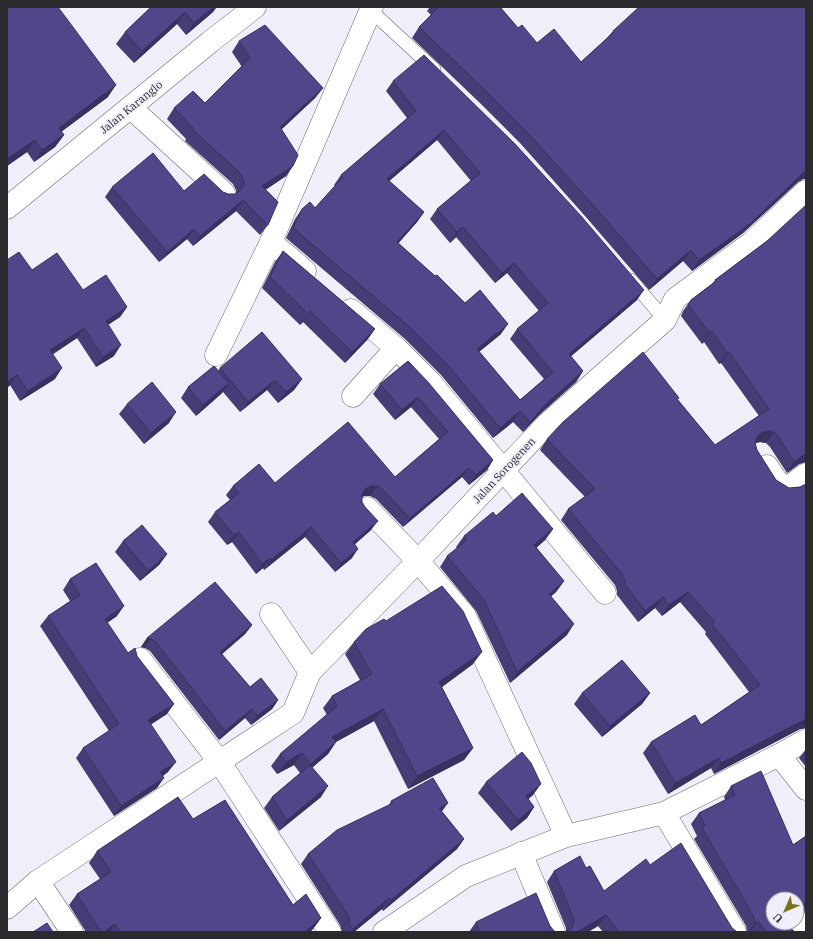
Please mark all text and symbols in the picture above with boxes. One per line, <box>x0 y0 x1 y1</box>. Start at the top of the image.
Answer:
street label: Jalan Karanglo <box>97 77 165 137</box>
street label: Jalan Sorogenen <box>470 434 538 506</box>
north arrow <box>765 891 805 931</box>
text: U <box>770 910 786 926</box>

